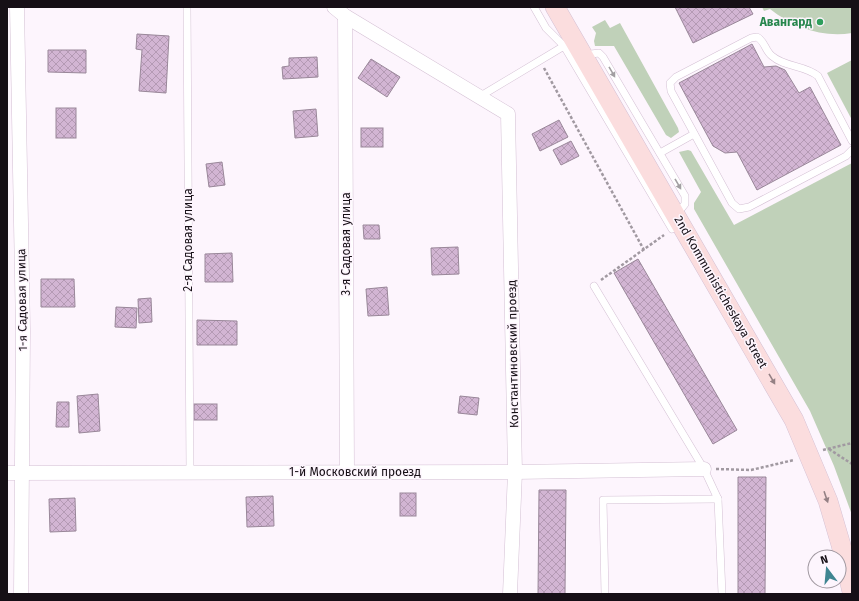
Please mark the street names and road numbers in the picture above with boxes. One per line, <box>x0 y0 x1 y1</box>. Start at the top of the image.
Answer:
street label: 2-я Садовая улица <box>181 188 195 292</box>
street label: 3-я Садовая улица <box>339 192 353 296</box>
street label: 2nd Kommunisticheskaya Street <box>672 213 771 371</box>
street label: 1-я Садовая улица <box>14 248 30 352</box>
street label: Константиновский проезд <box>505 279 521 428</box>
street label: 1-й Московский проезд <box>289 465 421 479</box>

